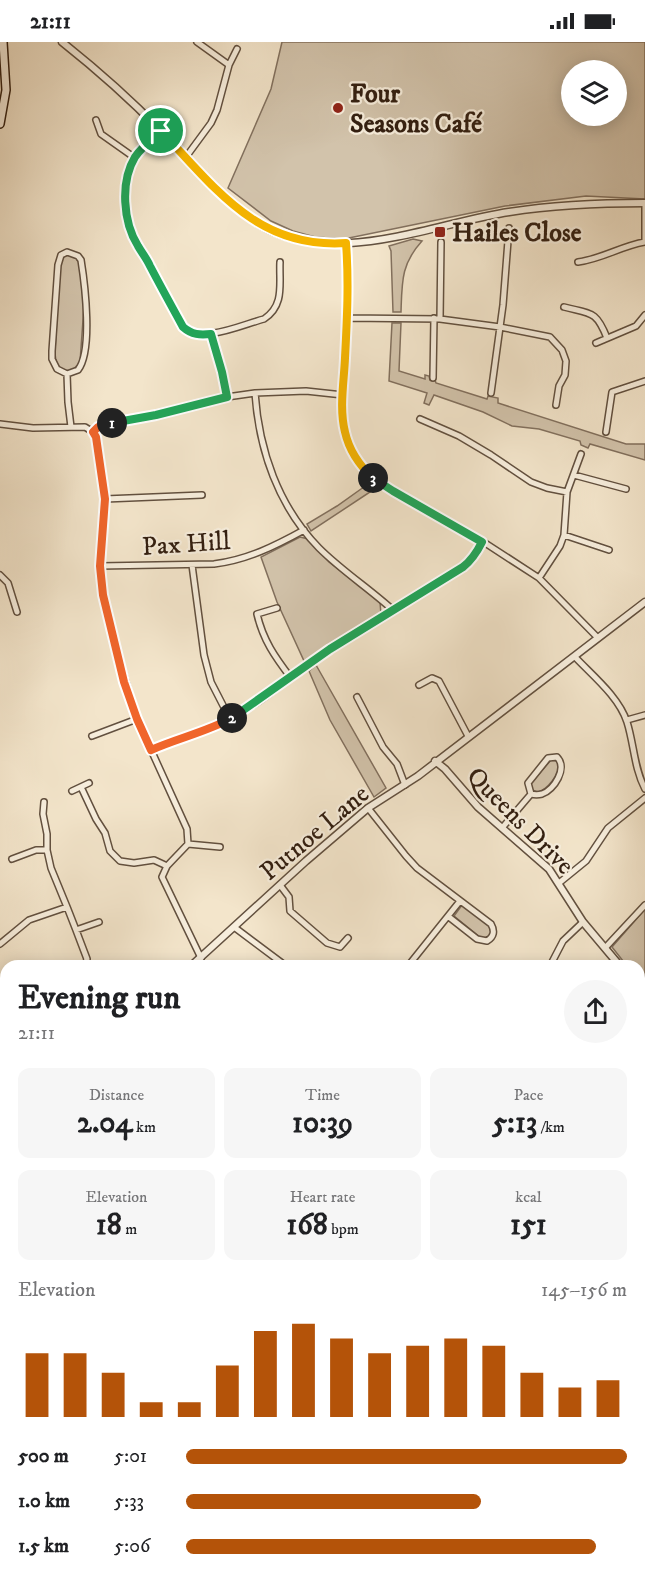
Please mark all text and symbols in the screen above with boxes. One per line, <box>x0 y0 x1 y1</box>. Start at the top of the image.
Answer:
text: 21:11 <box>30 8 71 35</box>
map controls <box>561 60 627 126</box>
button: layers <box>561 60 627 126</box>
place label: Four Seasons Café <box>350 78 483 141</box>
marker: Four Seasons Café <box>331 101 345 115</box>
pin <box>135 105 186 156</box>
icon: arrive <box>144 114 177 147</box>
place label: Hailes Close <box>452 217 582 250</box>
marker: Hailes Close <box>433 225 447 239</box>
pin: 1 <box>97 408 127 438</box>
text: 1 <box>109 413 115 433</box>
pin: 3 <box>358 463 388 493</box>
text: 3 <box>370 468 376 488</box>
street label: Pax Hill <box>141 525 232 564</box>
pin: 2 <box>217 703 247 733</box>
text: 2 <box>228 708 236 728</box>
street label: Queens Drive <box>459 760 581 882</box>
street label: Putnoe Lane <box>254 778 376 888</box>
text: Evening run <box>18 978 180 1019</box>
button: share <box>564 980 627 1043</box>
text: 21:11 <box>18 1021 55 1046</box>
text: Distance <box>89 1085 144 1105</box>
text: Time <box>305 1085 340 1105</box>
text: Pace <box>514 1085 543 1105</box>
text: 2.04 <box>77 1105 133 1142</box>
text: 10:39 <box>292 1105 353 1142</box>
text: 5:13 <box>492 1105 537 1142</box>
text: km <box>133 1117 156 1137</box>
text: /km <box>537 1117 565 1137</box>
text: Elevation <box>86 1187 147 1207</box>
text: Heart rate <box>290 1187 355 1207</box>
text: kcal <box>515 1187 542 1207</box>
text: 18 <box>96 1207 122 1244</box>
text: 168 <box>286 1207 328 1244</box>
text: 151 <box>510 1207 547 1244</box>
text: m <box>122 1219 137 1239</box>
text: bpm <box>328 1219 359 1239</box>
text: Elevation <box>18 1278 95 1303</box>
text: 145–156 m <box>541 1278 627 1303</box>
text: 500 m <box>18 1444 69 1469</box>
text: 5:01 <box>114 1444 147 1469</box>
text: 1.0 km <box>18 1489 70 1514</box>
text: 5:33 <box>114 1489 144 1514</box>
text: 1.5 km <box>18 1534 69 1559</box>
text: 5:06 <box>114 1534 150 1559</box>

